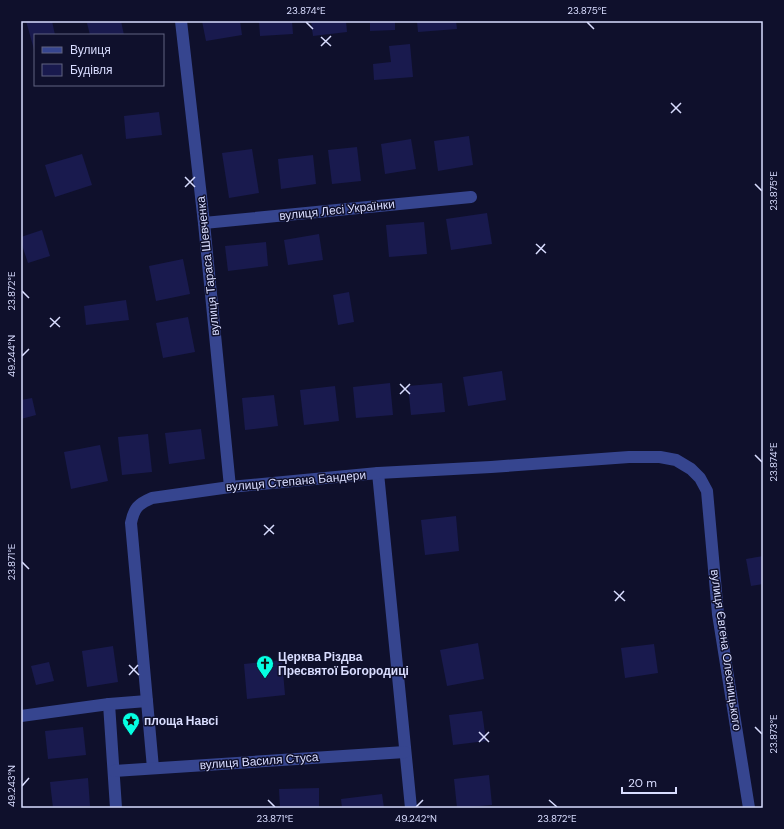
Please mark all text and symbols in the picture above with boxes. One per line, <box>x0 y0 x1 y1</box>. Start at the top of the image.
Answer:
text: 23.874°E <box>286 4 326 17</box>
text: 23.875°E <box>567 4 607 17</box>
legend <box>34 34 164 86</box>
text: Вулиця <box>70 42 111 58</box>
text: Будівля <box>70 62 112 78</box>
text: 23.875°E <box>767 171 780 211</box>
street label: вулиця Тараса Шевченка <box>193 195 223 336</box>
street label: вулиця Лесі Українки <box>278 196 396 224</box>
text: 23.872°E <box>5 271 18 311</box>
text: 49.244°N <box>5 335 18 377</box>
text: 23.874°E <box>767 442 780 482</box>
street label: вулиця Степана Бандери <box>225 467 367 495</box>
text: 23.871°E <box>5 543 18 581</box>
street label: вулиця Євгена Олесницького <box>707 568 745 732</box>
place label: Церква Різдва Пресвятої Богородиці <box>278 649 409 679</box>
church icon: Церква Різдва Пресвятої Богородиці <box>255 654 275 679</box>
place icon: площа Навсі <box>121 711 141 736</box>
place label: площа Навсі <box>144 713 218 729</box>
text: 23.873°E <box>767 714 780 754</box>
street label: вулиця Василя Стуса <box>199 749 319 773</box>
text: 49.243°N <box>5 765 18 807</box>
scale bar <box>622 769 676 795</box>
text: 20 m <box>628 775 657 791</box>
text: 23.871°E <box>256 812 294 825</box>
text: 49.242°N <box>395 812 437 825</box>
text: 23.872°E <box>537 812 577 825</box>

